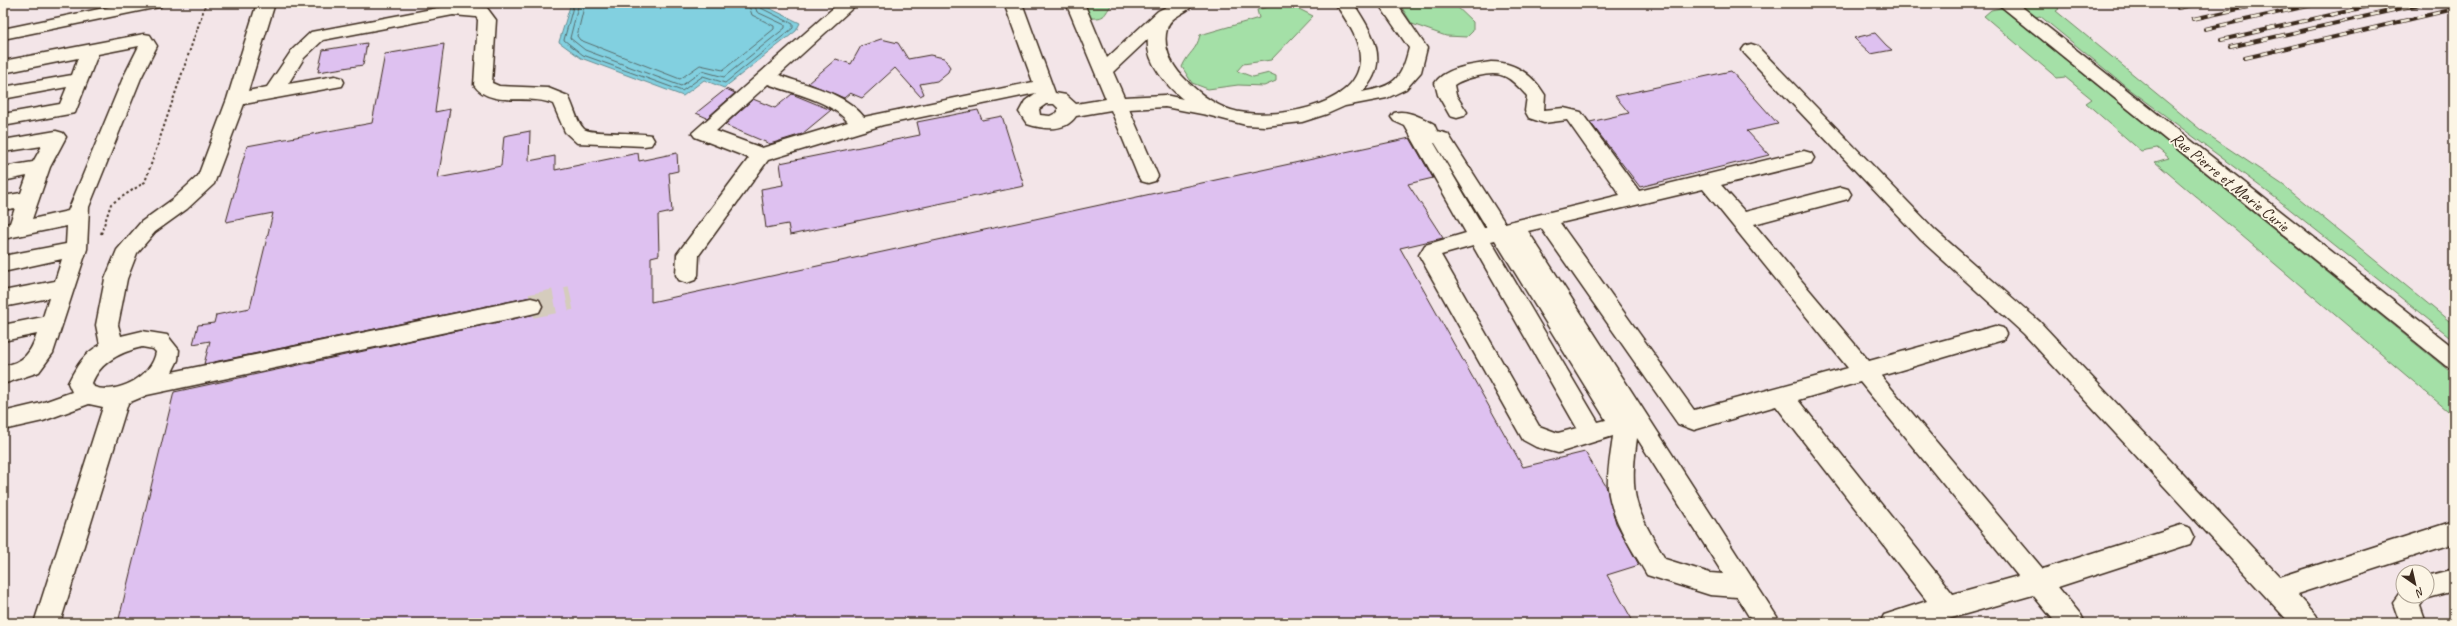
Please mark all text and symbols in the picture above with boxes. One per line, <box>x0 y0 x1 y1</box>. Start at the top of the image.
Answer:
street label: Rue Pierre et Marie Curie <box>2167 128 2295 237</box>
north arrow <box>2395 564 2435 604</box>
text: N <box>2412 585 2427 601</box>

